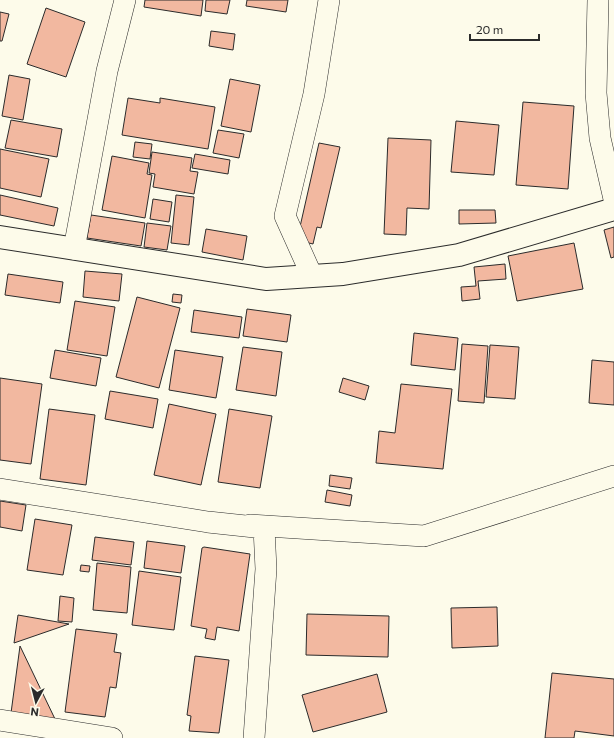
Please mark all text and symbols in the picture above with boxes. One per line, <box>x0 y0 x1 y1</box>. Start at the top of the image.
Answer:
scale bar <box>470 16 539 42</box>
text: 20 m <box>476 22 503 36</box>
north arrow <box>16 682 56 722</box>
text: N <box>30 705 40 719</box>

